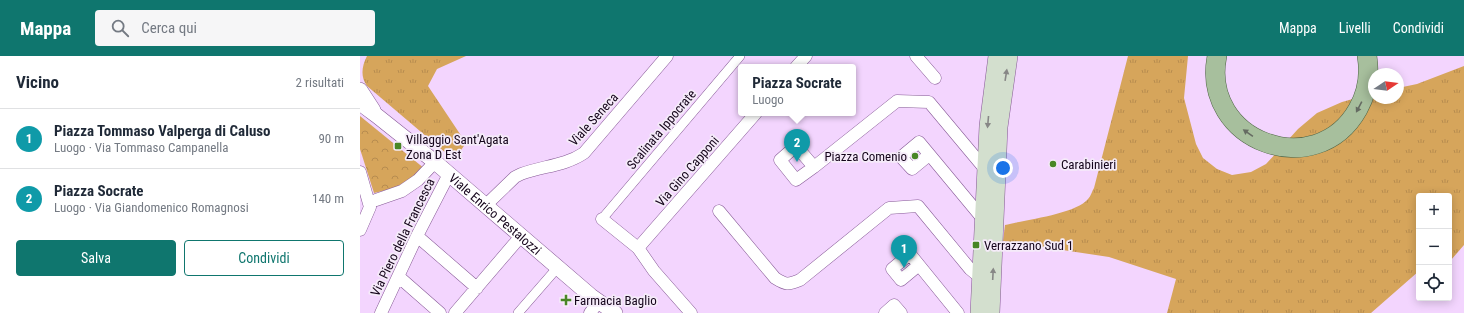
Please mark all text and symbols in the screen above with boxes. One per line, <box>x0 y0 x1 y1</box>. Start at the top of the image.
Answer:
search box <box>95 10 375 46</box>
text: Mappa <box>20 17 71 40</box>
icon: search <box>109 17 131 39</box>
text: Cerca qui <box>141 19 197 37</box>
text: Mappa <box>1279 20 1317 36</box>
text: Livelli <box>1339 20 1371 36</box>
text: Condividi <box>1393 20 1444 36</box>
popup <box>738 64 856 116</box>
one-way arrow <box>1003 68 1009 81</box>
north arrow <box>1368 68 1404 104</box>
text: Vicino <box>16 72 59 92</box>
text: Piazza Socrate <box>752 74 842 92</box>
text: 2 risultati <box>296 75 344 90</box>
street label: Scalinata Ippocrate <box>624 87 699 172</box>
street label: Viale Seneca <box>566 90 621 149</box>
text: Luogo <box>752 92 784 107</box>
one-way arrow <box>1356 101 1362 113</box>
one-way arrow <box>985 116 991 128</box>
text: Piazza Tommaso Valperga di Caluso <box>54 122 271 140</box>
pin: 2 <box>784 129 810 162</box>
one-way arrow <box>1242 129 1253 137</box>
text: 1 <box>26 131 32 146</box>
text: 90 m <box>318 131 344 146</box>
place label: Villaggio Sant'Agata Zona D Est <box>406 132 509 162</box>
street label: Via Gino Capponi <box>653 133 722 210</box>
text: Luogo · Via Tommaso Campanella <box>54 140 229 155</box>
marker: Villaggio Sant'Agata Zona D Est <box>393 141 403 151</box>
place label: Piazza Comenio <box>824 149 907 164</box>
marker: Piazza Comenio <box>910 151 920 161</box>
place label: Carabinieri <box>1061 157 1116 172</box>
your location <box>993 158 1013 178</box>
marker: Carabinieri <box>1048 159 1058 169</box>
street label: Viale Enrico Pestalozzi <box>446 170 544 258</box>
street label: Via Piero della Francesca <box>367 176 438 299</box>
text: Piazza Socrate <box>54 182 144 200</box>
text: 2 <box>26 191 32 206</box>
text: 140 m <box>312 191 344 206</box>
map controls <box>1416 193 1452 301</box>
button: + <box>1416 193 1452 229</box>
text: Luogo · Via Giandomenico Romagnosi <box>54 200 249 215</box>
button: − <box>1416 229 1452 265</box>
pin: 1 <box>891 235 917 268</box>
place label: Verrazzano Sud 1 <box>984 238 1073 253</box>
button: Salva <box>16 240 176 276</box>
button: Condividi <box>184 240 344 276</box>
marker: Verrazzano Sud 1 <box>971 240 981 250</box>
button: locate <box>1416 265 1452 301</box>
one-way arrow <box>990 267 996 280</box>
place label: Farmacia Baglio <box>574 293 657 308</box>
marker: Farmacia Baglio <box>561 295 571 305</box>

